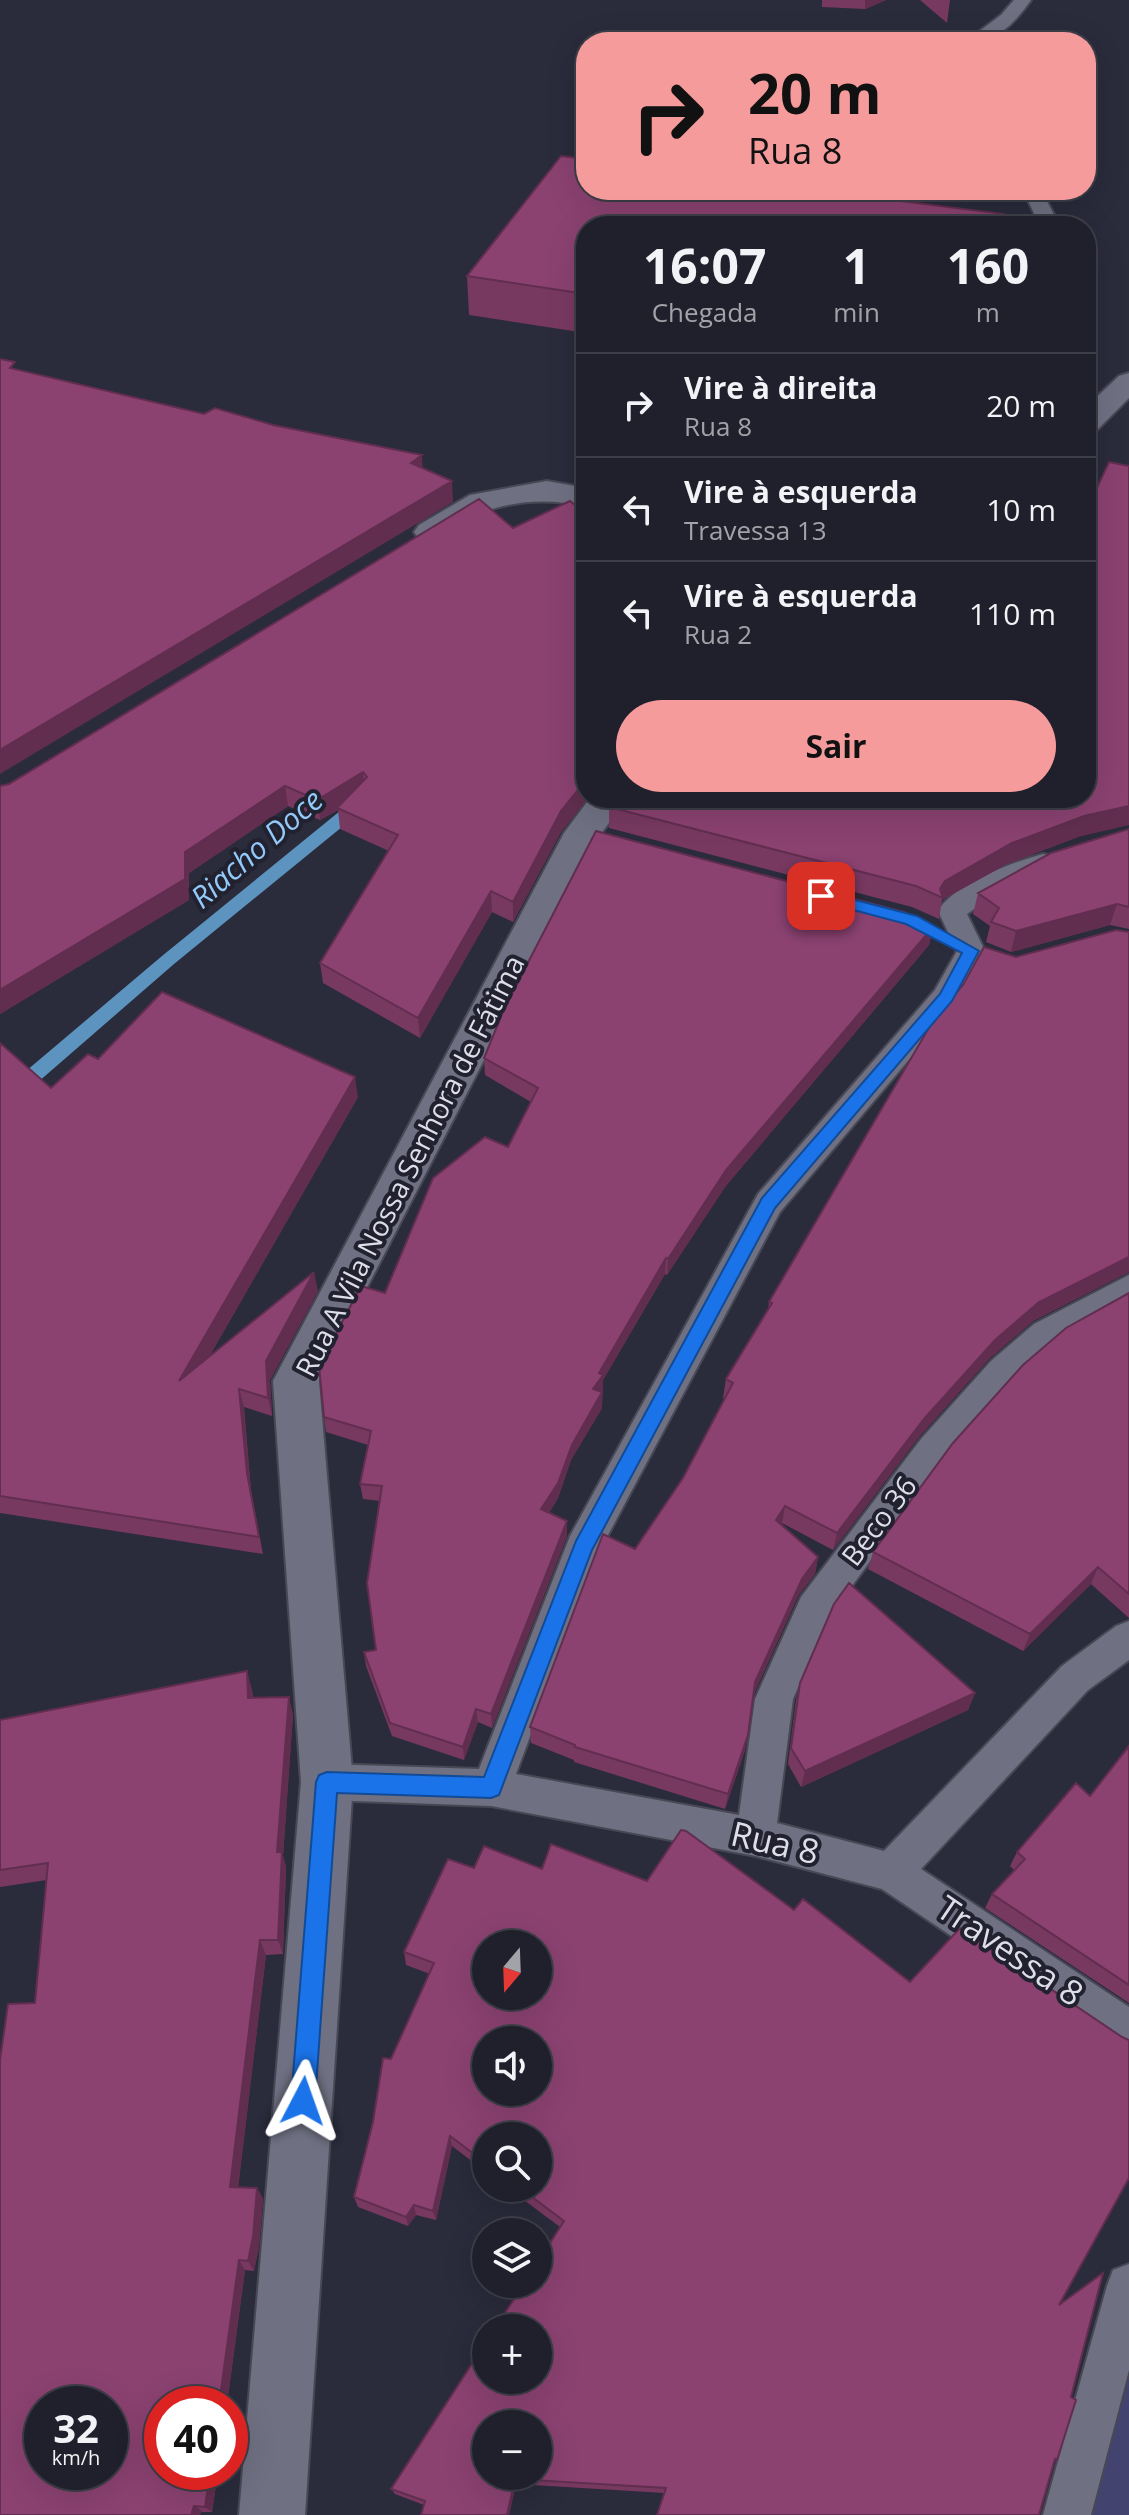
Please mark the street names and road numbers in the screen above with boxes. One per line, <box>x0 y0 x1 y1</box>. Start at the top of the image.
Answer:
street label: Rua A Vila Nossa Senhora de Fátima <box>286 948 532 1383</box>
street label: Beco 36 <box>832 1468 924 1573</box>
street label: Rua 8 <box>727 1810 824 1874</box>
street label: Travessa 8 <box>928 1884 1093 2016</box>

